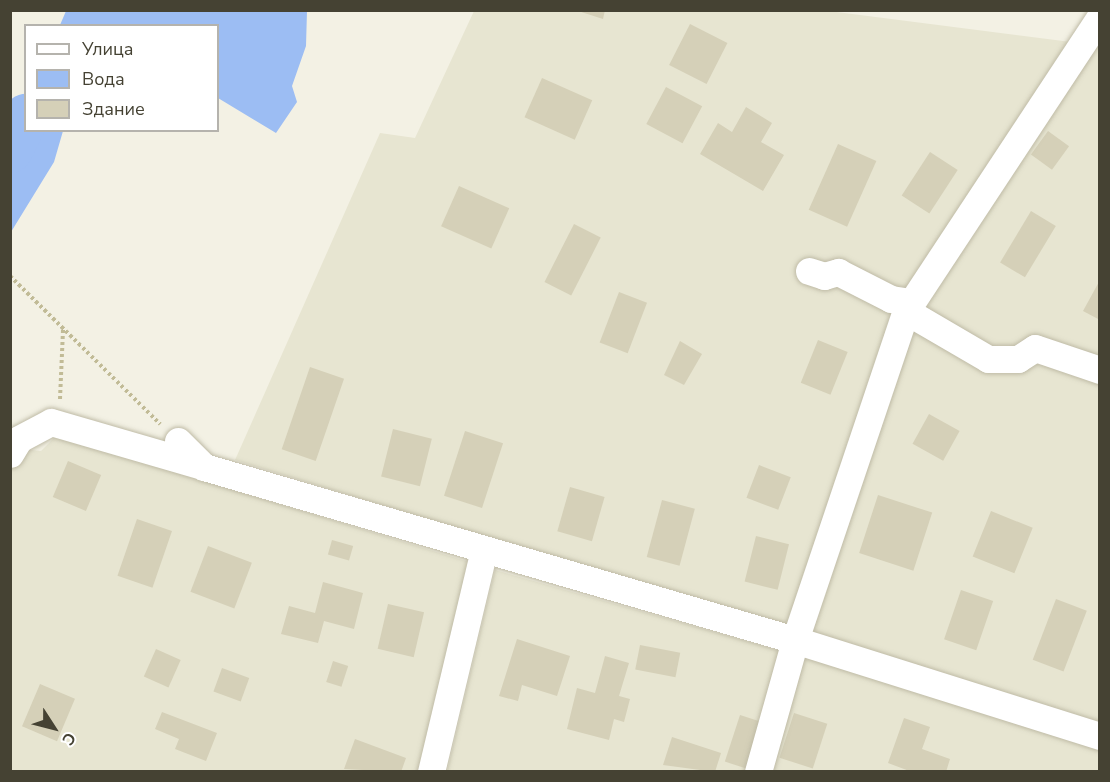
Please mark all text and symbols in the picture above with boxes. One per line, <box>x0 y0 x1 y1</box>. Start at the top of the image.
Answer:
legend <box>24 24 219 132</box>
text: Улица <box>82 37 133 61</box>
text: Вода <box>82 67 125 91</box>
text: Здание <box>82 97 145 121</box>
north arrow <box>24 698 84 758</box>
text: С <box>56 728 81 749</box>

